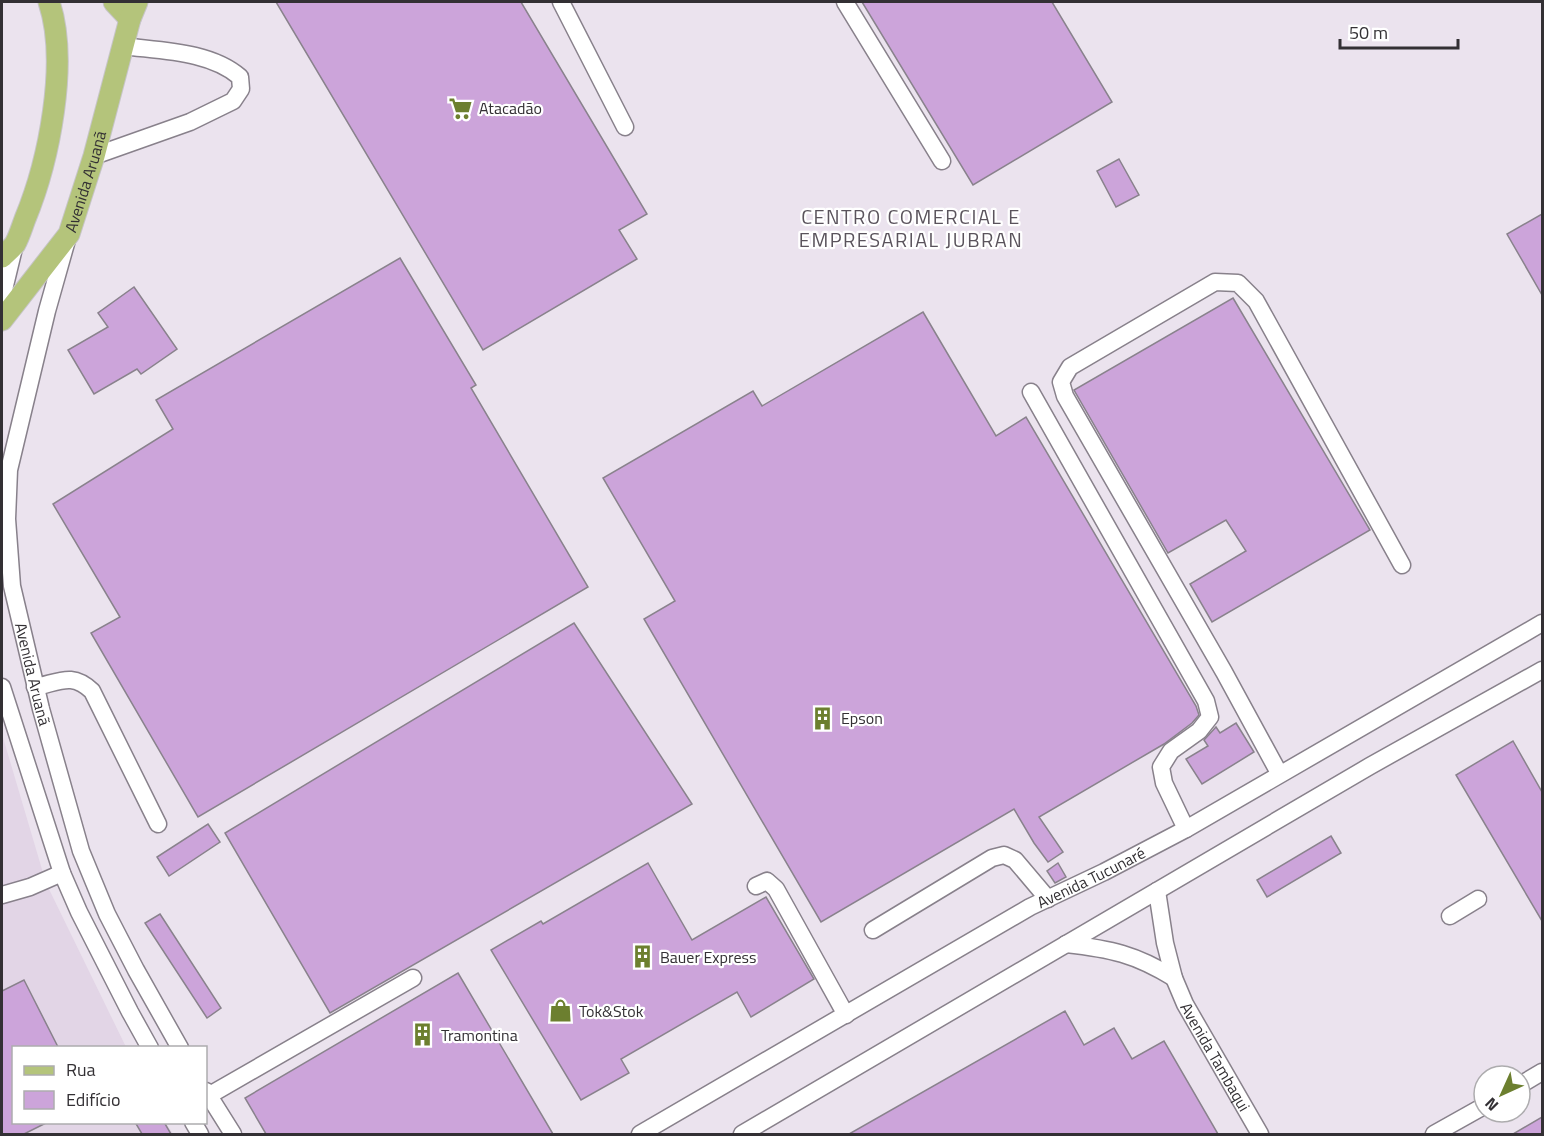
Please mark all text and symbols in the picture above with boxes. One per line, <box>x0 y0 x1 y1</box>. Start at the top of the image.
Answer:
scale bar <box>1340 12 1458 50</box>
text: 50 m <box>1349 19 1388 46</box>
supermarket icon: Atacadão <box>448 95 474 121</box>
place label: Atacadão <box>479 96 542 120</box>
street label: Avenida Aruanã <box>58 128 112 235</box>
district label: CENTRO COMERCIAL E EMPRESARIAL JUBRAN <box>799 201 1023 255</box>
street label: Avenida Aruanã <box>9 620 57 728</box>
building icon: Epson <box>810 705 836 731</box>
place label: Epson <box>841 706 883 730</box>
street label: Avenida Tucunaré <box>1033 840 1149 914</box>
building icon: Bauer Express <box>629 944 655 970</box>
place label: Bauer Express <box>660 945 756 969</box>
shop icon: Tok&Stok <box>548 998 574 1024</box>
street label: Avenida Tambaqui <box>1175 998 1256 1116</box>
place label: Tok&Stok <box>579 999 644 1023</box>
building icon: Tramontina <box>410 1022 436 1048</box>
place label: Tramontina <box>441 1023 518 1047</box>
legend <box>12 1046 207 1124</box>
text: Rua <box>66 1056 96 1083</box>
north arrow <box>1472 1064 1532 1124</box>
text: Edifício <box>66 1086 120 1113</box>
text: N <box>1479 1092 1504 1117</box>

